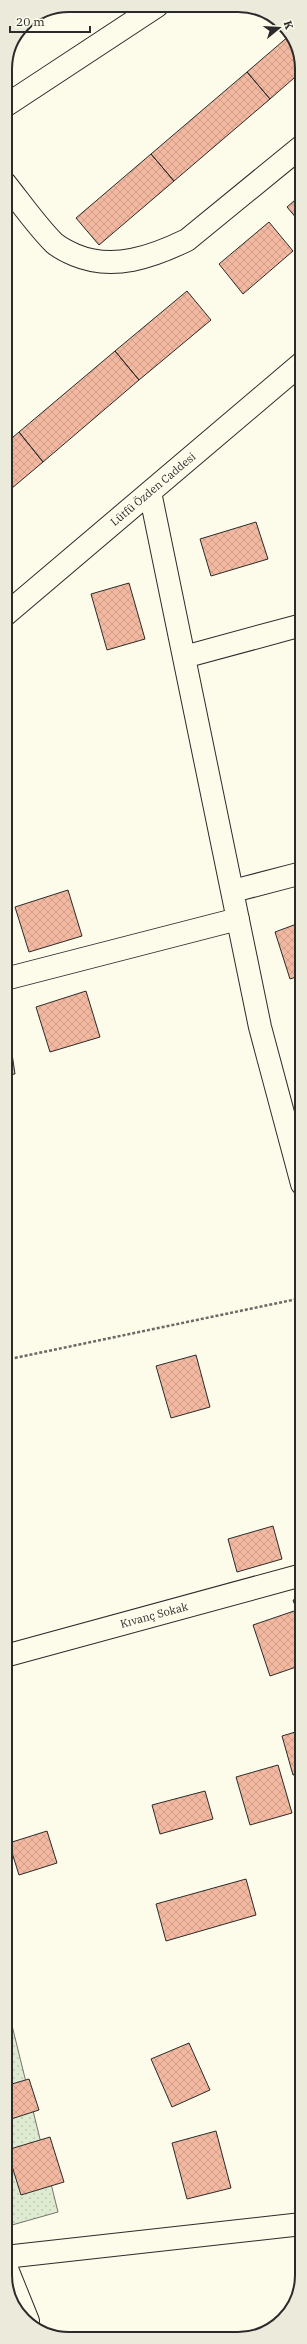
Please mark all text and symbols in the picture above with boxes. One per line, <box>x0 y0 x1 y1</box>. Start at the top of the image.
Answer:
scale bar <box>10 8 90 34</box>
north arrow <box>259 8 299 48</box>
text: 20 m <box>16 14 45 29</box>
text: K <box>281 19 297 32</box>
street label: Lütfü Özden Caddesi <box>108 449 199 529</box>
street label: Kıvanç Sokak <box>119 1599 190 1631</box>

